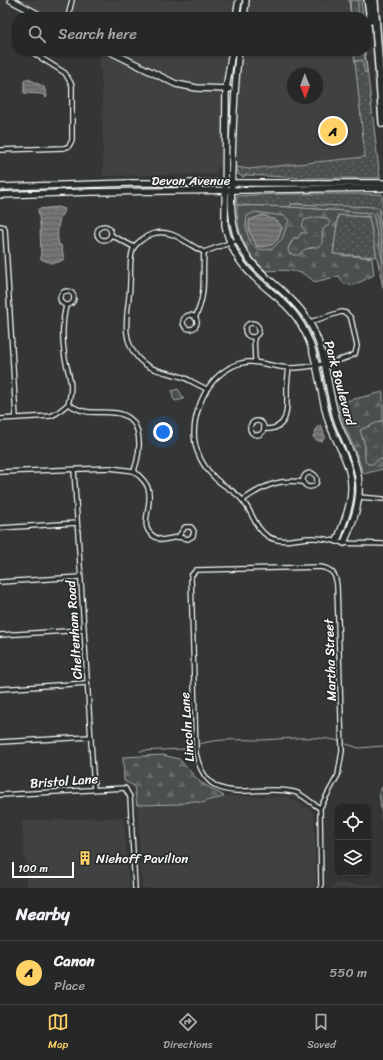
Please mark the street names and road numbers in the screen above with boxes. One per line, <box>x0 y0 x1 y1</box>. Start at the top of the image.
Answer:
street label: Devon Avenue <box>152 169 231 192</box>
street label: Park Boulevard <box>318 338 363 429</box>
street label: Cheltenham Road <box>59 579 89 680</box>
street label: Martha Street <box>317 618 343 701</box>
street label: Lincoln Lane <box>173 691 201 763</box>
street label: Bristol Lane <box>29 767 99 795</box>

